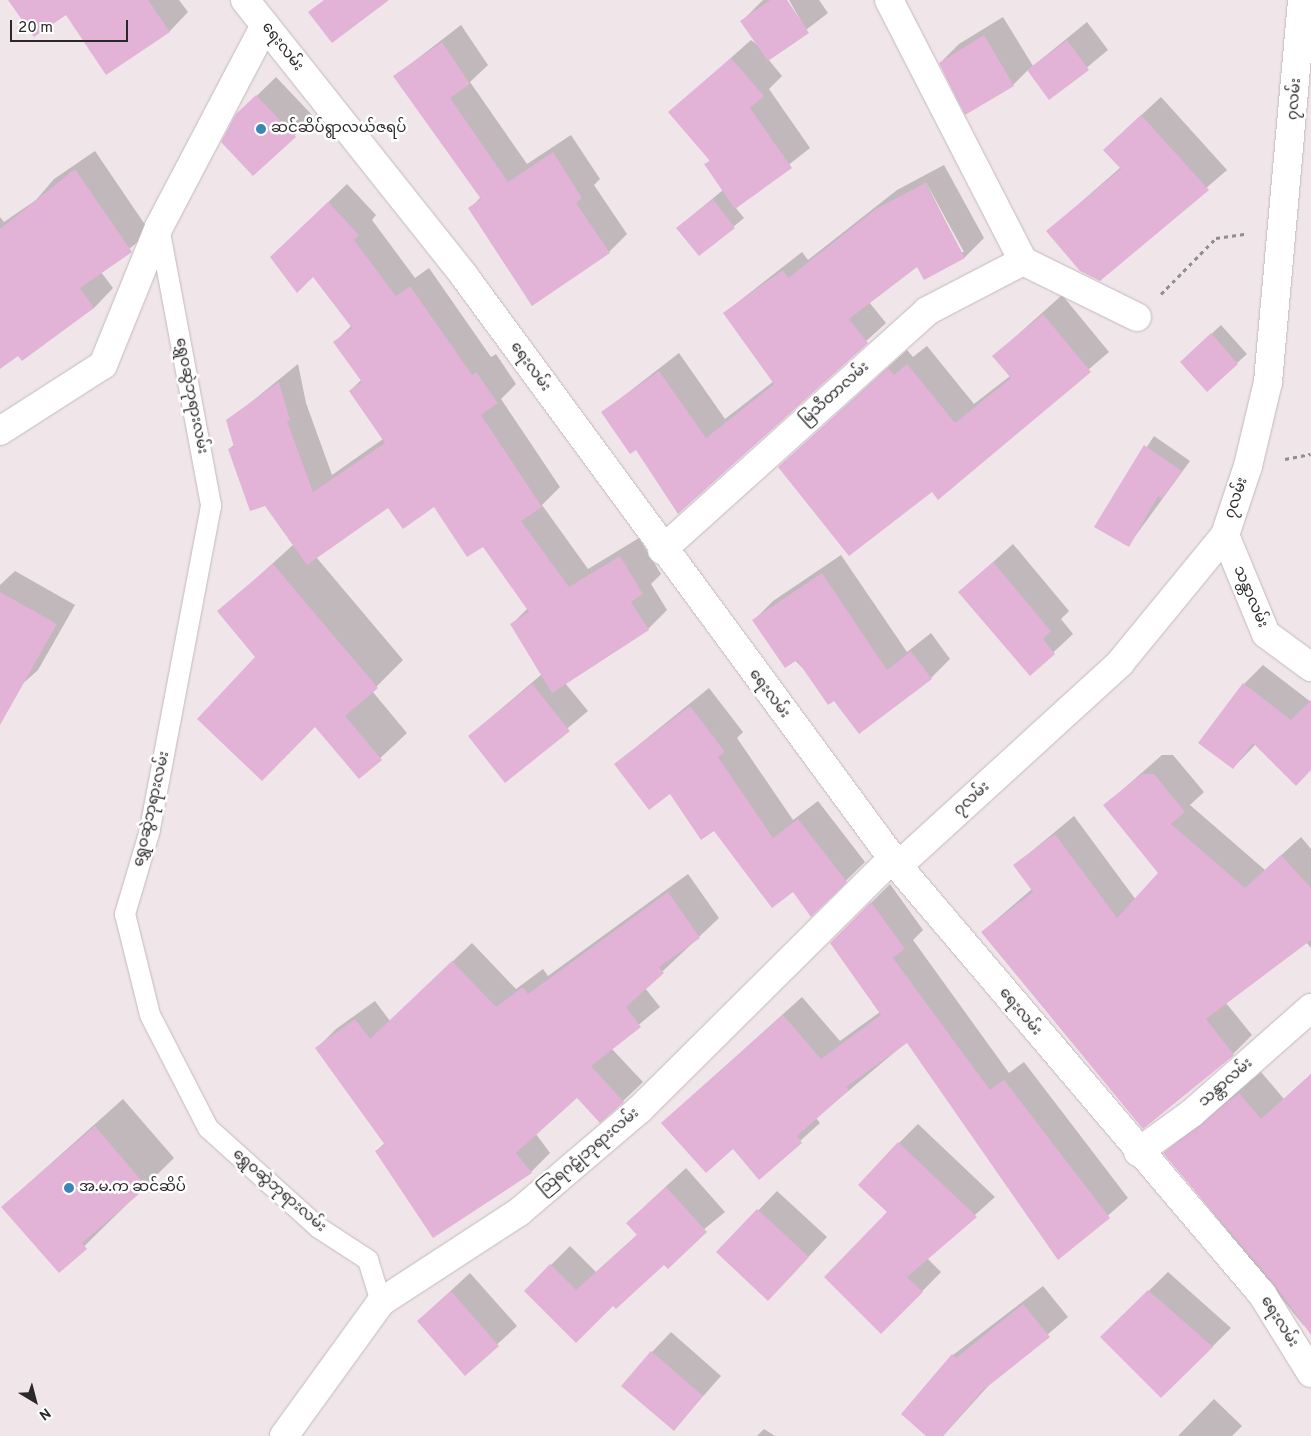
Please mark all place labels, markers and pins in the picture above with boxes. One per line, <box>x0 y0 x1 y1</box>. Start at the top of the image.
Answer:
place label: ဆင်ဆိပ်ရွာလယ်ဇရပ် <box>271 120 406 138</box>
marker: ဆင်ဆိပ်ရွာလယ်ဇရပ် <box>255 123 267 135</box>
place label: အ.မ.က ဆင်ဆိပ် <box>79 1179 186 1197</box>
marker: အ.မ.က ဆင်ဆိပ် <box>63 1182 75 1194</box>

